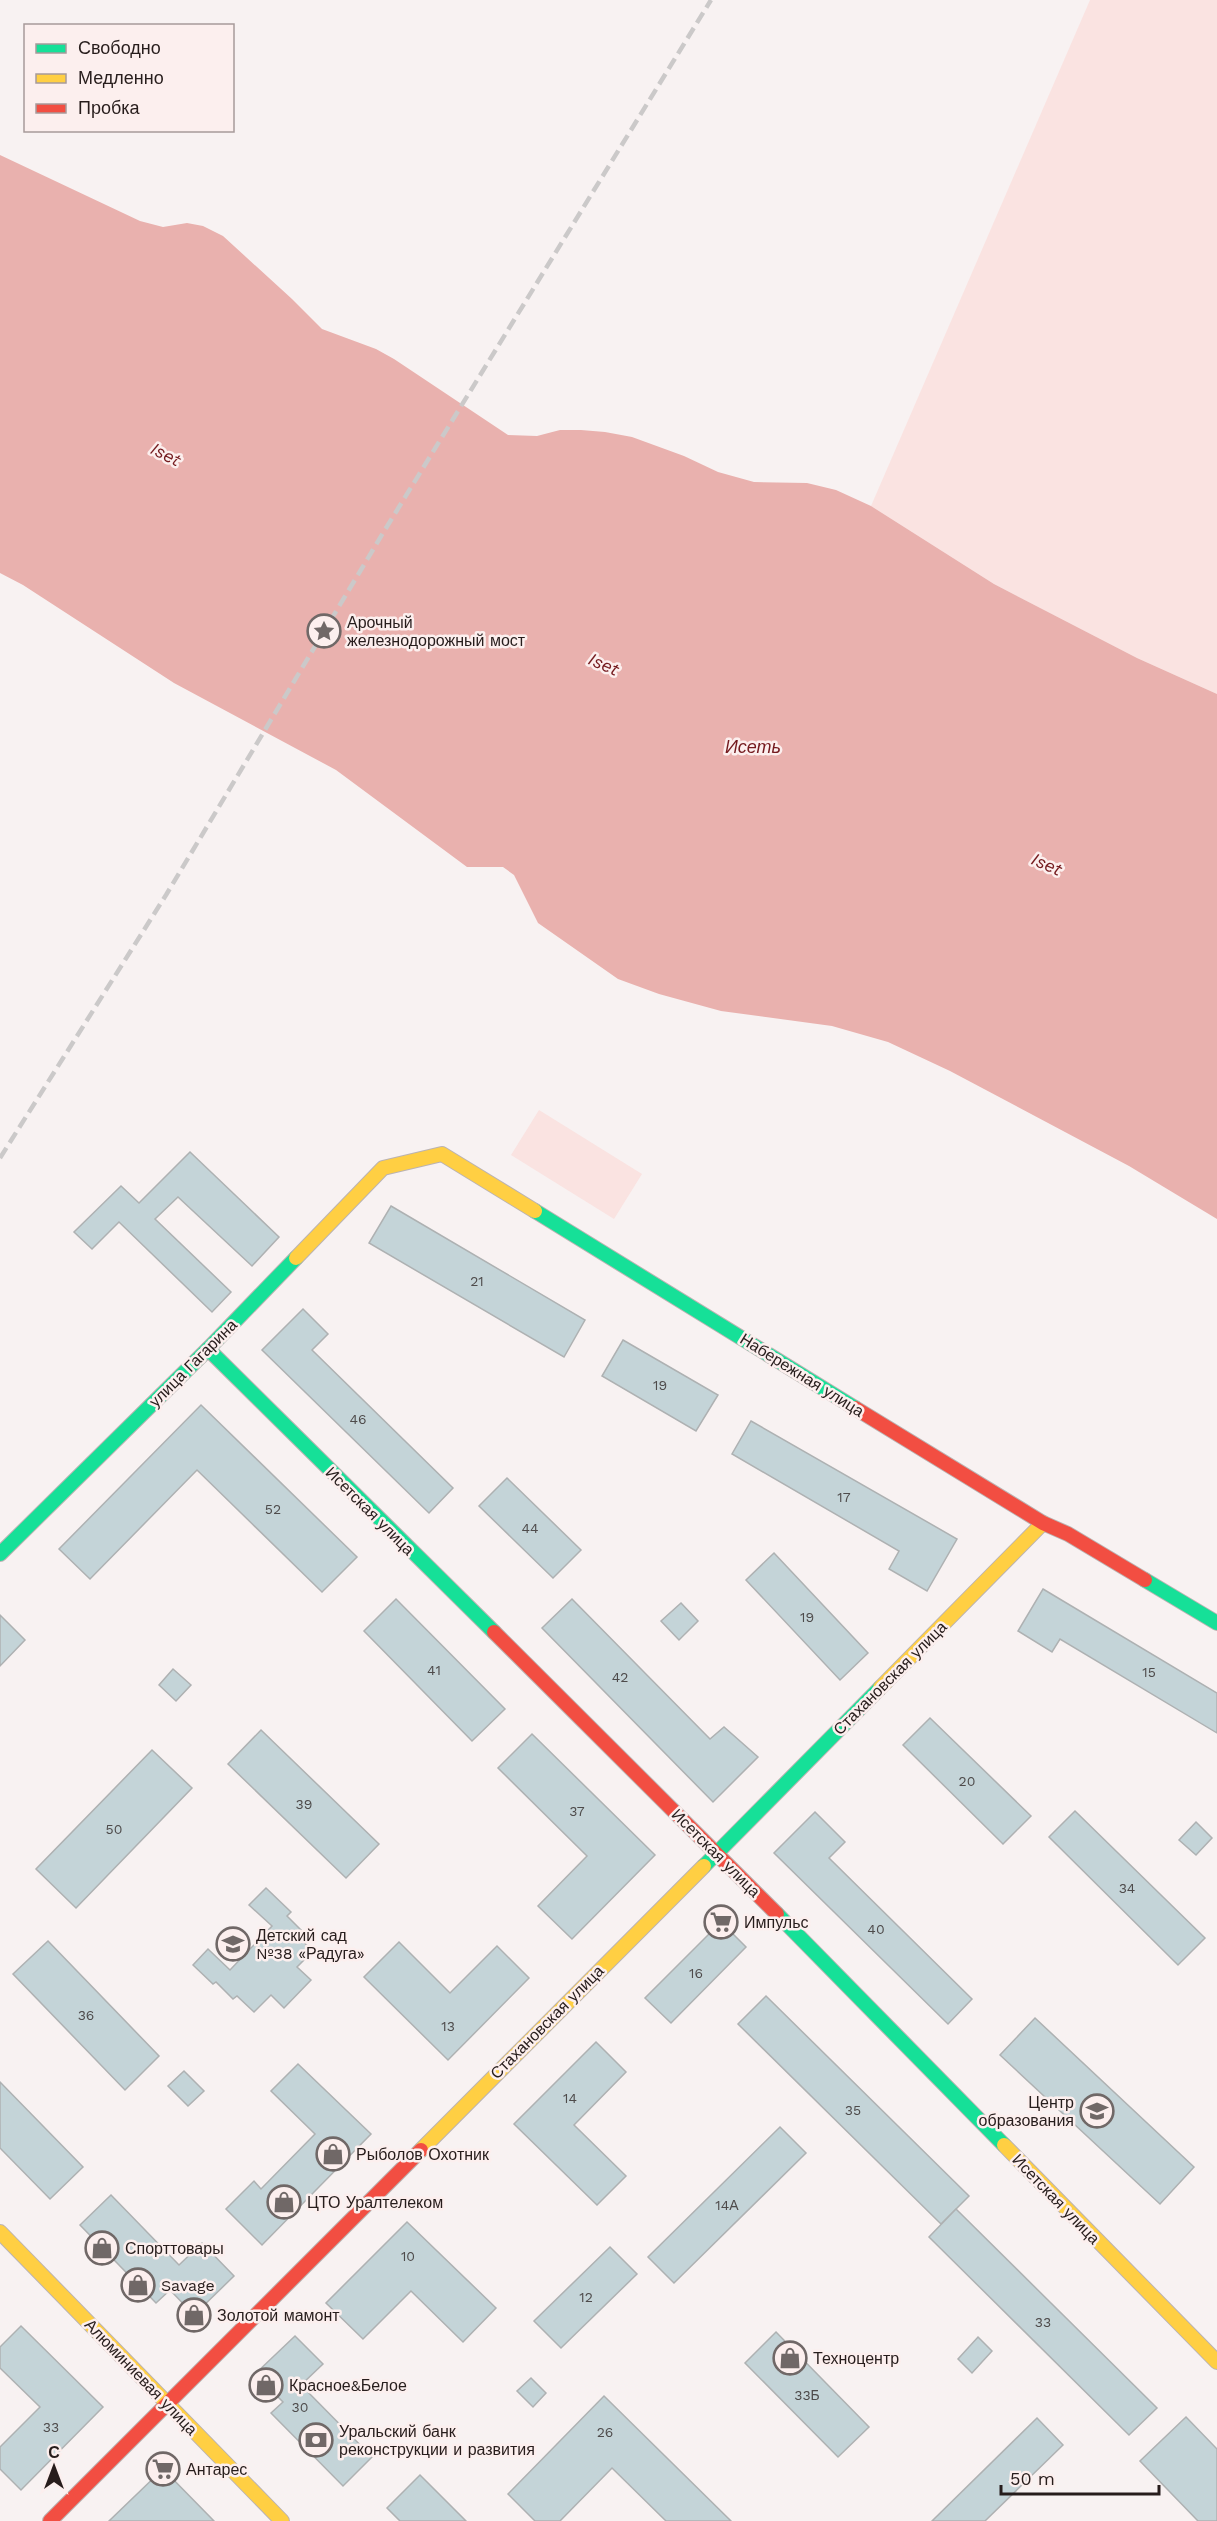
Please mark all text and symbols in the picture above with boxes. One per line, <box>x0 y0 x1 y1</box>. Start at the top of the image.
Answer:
legend <box>24 24 234 132</box>
text: Свободно <box>78 37 161 58</box>
text: Медленно <box>78 67 164 88</box>
text: Пробка <box>78 97 141 118</box>
water label: Iset <box>147 438 185 471</box>
place icon: Арочный железнодорожный мост <box>306 613 342 649</box>
place label: Арочный железнодорожный мост <box>347 613 526 650</box>
water label: Iset <box>585 648 623 680</box>
water label: Исеть <box>725 736 781 757</box>
water label: Iset <box>1028 848 1066 880</box>
house number: 21 <box>470 1273 484 1289</box>
street label: улица Гагарина <box>145 1315 241 1411</box>
street label: Набережная улица <box>737 1329 868 1421</box>
house number: 19 <box>653 1377 667 1393</box>
house number: 46 <box>349 1411 367 1427</box>
street label: Исетская улица <box>322 1463 418 1559</box>
house number: 17 <box>837 1489 851 1505</box>
house number: 52 <box>265 1501 281 1517</box>
house number: 44 <box>521 1520 539 1536</box>
house number: 19 <box>800 1609 814 1625</box>
street label: Стахановская улица <box>829 1617 951 1739</box>
house number: 41 <box>427 1662 441 1678</box>
house number: 15 <box>1142 1664 1156 1680</box>
house number: 42 <box>612 1669 628 1685</box>
house number: 20 <box>959 1773 975 1789</box>
house number: 39 <box>296 1796 312 1812</box>
house number: 37 <box>569 1803 585 1819</box>
street label: Исетская улица <box>668 1805 764 1901</box>
house number: 50 <box>106 1821 122 1837</box>
house number: 34 <box>1119 1880 1135 1896</box>
supermarket icon: Импульс <box>703 1904 739 1940</box>
place label: Импульс <box>744 1913 808 1932</box>
house number: 40 <box>867 1921 885 1937</box>
school or university icon: Детский сад №38 «Радуга» <box>215 1926 251 1962</box>
place label: Детский сад №38 «Радуга» <box>256 1926 365 1963</box>
street label: Стахановская улица <box>486 1961 608 2083</box>
house number: 16 <box>689 1965 703 1981</box>
house number: 36 <box>78 2007 94 2023</box>
house number: 13 <box>441 2018 455 2034</box>
house number: 14 <box>563 2090 577 2106</box>
place label: Центр образования <box>979 2093 1074 2130</box>
school or university icon: Центр образования <box>1079 2093 1115 2129</box>
house number: 35 <box>845 2102 861 2118</box>
shop icon: Рыболов Охотник <box>315 2136 351 2172</box>
place label: Рыболов Охотник <box>356 2145 490 2164</box>
street label: Исетская улица <box>1008 2150 1104 2248</box>
shop icon: ЦТО Уралтелеком <box>266 2184 302 2220</box>
place label: ЦТО Уралтелеком <box>307 2193 443 2212</box>
house number: 14А <box>715 2197 739 2213</box>
shop icon: Спорттовары <box>84 2230 120 2266</box>
place label: Спорттовары <box>125 2239 224 2258</box>
house number: 10 <box>401 2248 415 2264</box>
shop icon: Savage <box>120 2267 156 2303</box>
place label: Savage <box>161 2276 215 2295</box>
house number: 12 <box>579 2289 593 2305</box>
shop icon: Золотой мамонт <box>176 2297 212 2333</box>
place label: Золотой мамонт <box>217 2306 340 2325</box>
house number: 33 <box>1035 2314 1051 2330</box>
street label: Алюминиевая улица <box>81 2315 201 2439</box>
shop icon: Техноцентр <box>772 2340 808 2376</box>
place label: Техноцентр <box>813 2349 899 2368</box>
shop icon: Красное&Белое <box>248 2367 284 2403</box>
place label: Красное&Белое <box>289 2376 407 2395</box>
house number: 33Б <box>794 2387 820 2403</box>
house number: 30 <box>292 2399 308 2415</box>
house number: 33 <box>43 2419 59 2435</box>
bank icon: Уральский банк реконструкции и развития <box>298 2422 334 2458</box>
place label: Уральский банк реконструкции и развития <box>339 2422 535 2459</box>
house number: 26 <box>597 2424 613 2440</box>
north arrow <box>24 2437 84 2497</box>
text: С <box>48 2443 60 2462</box>
supermarket icon: Антарес <box>145 2451 181 2487</box>
scale bar <box>1001 2458 1158 2496</box>
place label: Антарес <box>186 2460 247 2479</box>
text: 50 m <box>1010 2468 1055 2489</box>

